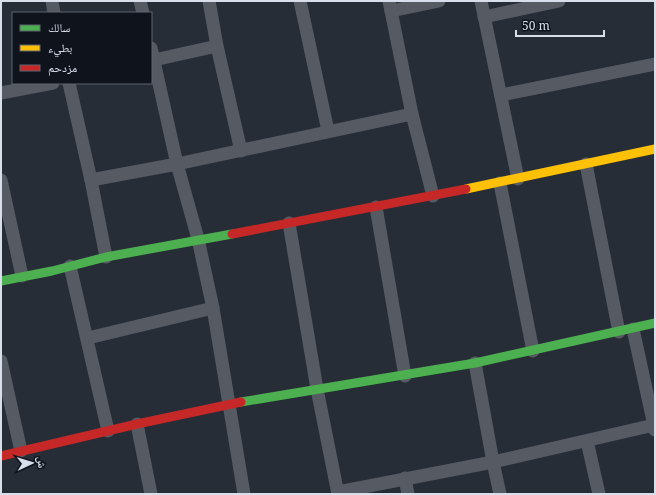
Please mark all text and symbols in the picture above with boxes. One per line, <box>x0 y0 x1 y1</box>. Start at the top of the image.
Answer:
legend <box>12 12 152 84</box>
scale bar <box>516 12 604 38</box>
text: 50 m <box>522 17 550 34</box>
text: سالك <box>48 19 70 36</box>
text: بطيء <box>48 39 72 58</box>
text: مزدحم <box>48 59 77 76</box>
north arrow <box>12 443 52 483</box>
text: ش <box>34 456 50 469</box>

